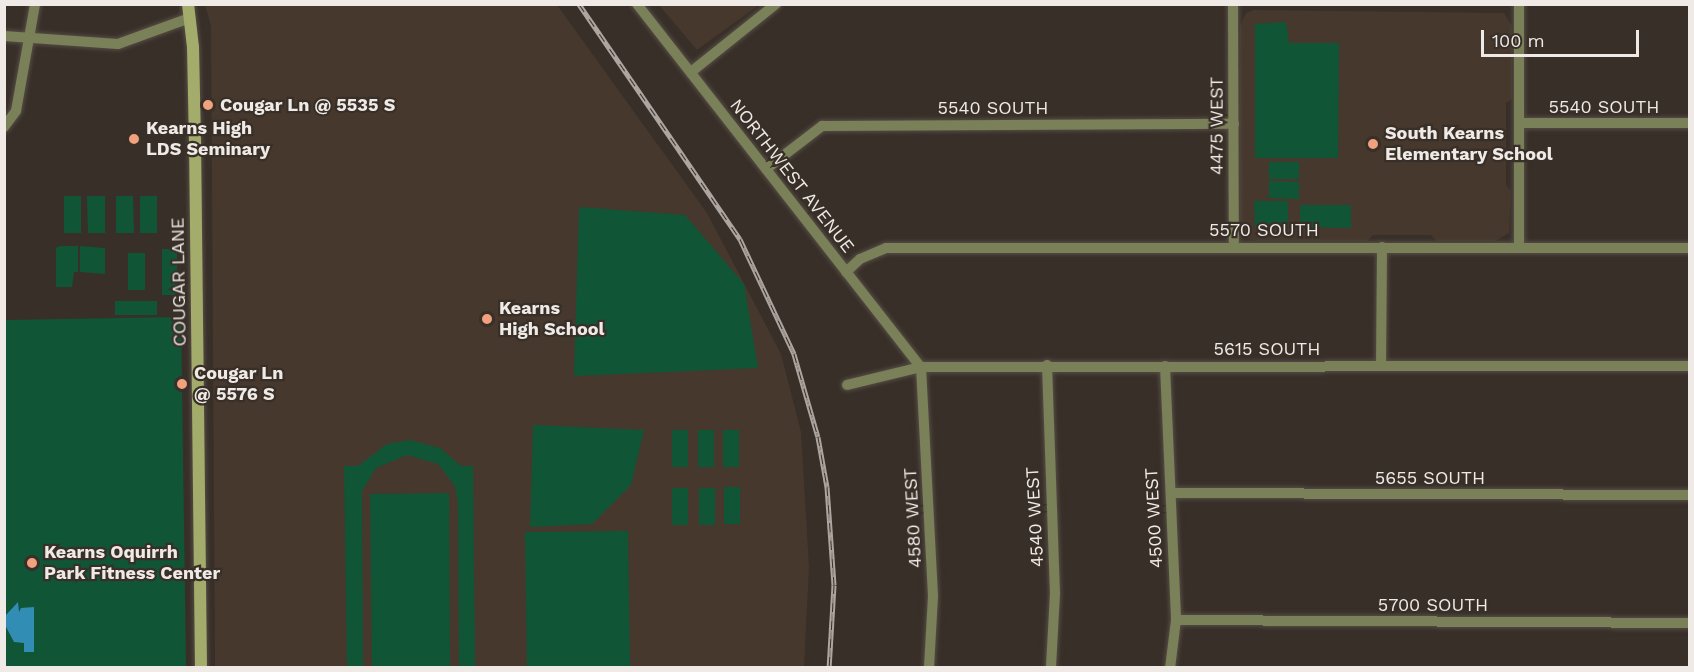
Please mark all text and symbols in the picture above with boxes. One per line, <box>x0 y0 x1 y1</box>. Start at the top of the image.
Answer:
scale bar <box>1484 18 1642 56</box>
text: 100 m <box>1492 30 1545 51</box>
street label: 4475 WEST <box>1206 77 1228 175</box>
place label: Cougar Ln @ 5535 S <box>220 94 396 116</box>
street label: NORTHWEST AVENUE <box>725 94 859 258</box>
street label: 5540 SOUTH <box>1548 96 1660 118</box>
street label: 5540 SOUTH <box>937 97 1049 119</box>
marker: Cougar Ln @ 5535 S <box>201 98 215 112</box>
place label: Kearns High LDS Seminary <box>146 118 270 160</box>
place label: South Kearns Elementary School <box>1385 123 1553 166</box>
marker: Kearns High LDS Seminary <box>127 132 141 146</box>
marker: South Kearns Elementary School <box>1366 137 1380 151</box>
street label: COUGAR LANE <box>167 217 191 347</box>
street label: 5570 SOUTH <box>1209 219 1319 241</box>
place label: Kearns High School <box>499 298 604 340</box>
marker: Kearns High School <box>480 312 494 326</box>
street label: 5615 SOUTH <box>1214 338 1320 360</box>
place label: Cougar Ln @ 5576 S <box>194 363 284 406</box>
marker: Cougar Ln @ 5576 S <box>175 377 189 391</box>
street label: 4540 WEST <box>1022 466 1048 568</box>
street label: 4580 WEST <box>900 467 926 569</box>
street label: 4500 WEST <box>1141 467 1167 569</box>
street label: 5655 SOUTH <box>1375 467 1485 489</box>
place label: Kearns Oquirrh Park Fitness Center <box>44 542 220 584</box>
marker: Kearns Oquirrh Park Fitness Center <box>25 556 39 570</box>
street label: 5700 SOUTH <box>1378 594 1488 616</box>

